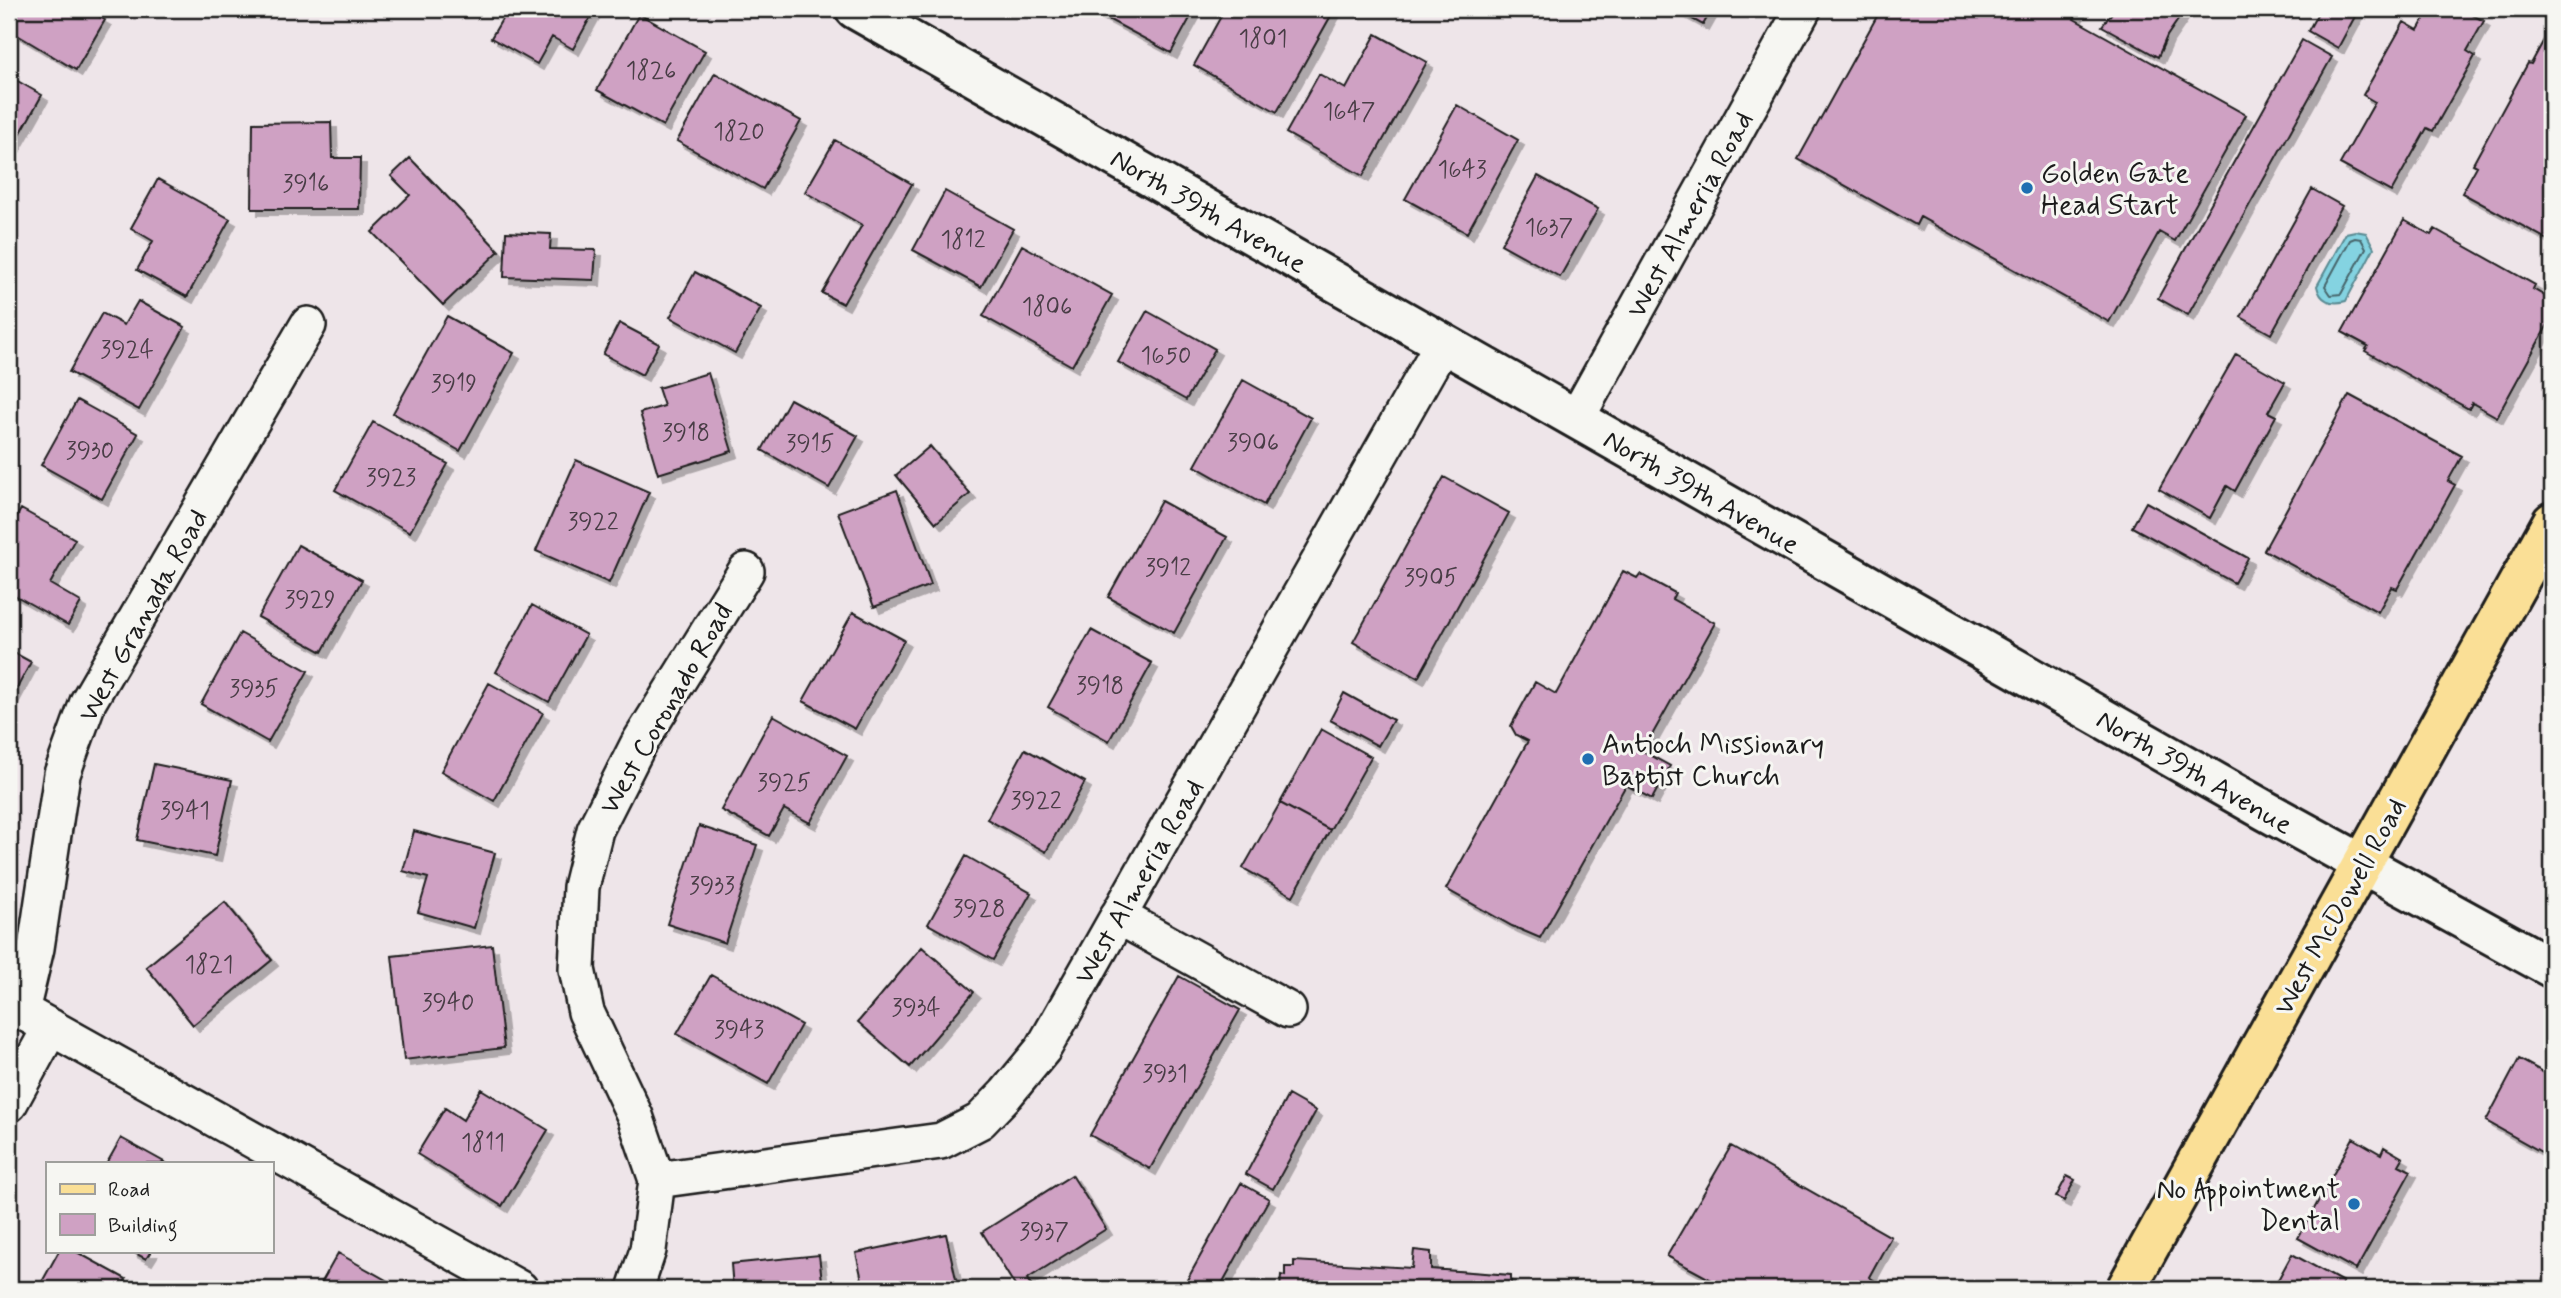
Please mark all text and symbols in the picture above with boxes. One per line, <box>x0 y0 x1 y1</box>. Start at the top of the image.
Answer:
house number: 1801 <box>1238 24 1288 55</box>
house number: 1826 <box>626 56 676 87</box>
house number: 1647 <box>1323 97 1375 128</box>
street label: West Almeria Road <box>1619 105 1763 325</box>
house number: 1820 <box>713 117 765 148</box>
street label: North 39th Avenue <box>1103 141 1313 283</box>
house number: 1643 <box>1438 155 1487 186</box>
place label: Golden Gate Head Start <box>2041 156 2189 225</box>
house number: 3916 <box>283 169 329 200</box>
marker: Golden Gate Head Start <box>2019 180 2035 196</box>
house number: 1637 <box>1525 213 1573 244</box>
house number: 1812 <box>941 225 986 256</box>
house number: 1806 <box>1022 292 1072 323</box>
house number: 3924 <box>100 335 154 366</box>
house number: 1650 <box>1141 341 1191 372</box>
house number: 3919 <box>431 369 477 400</box>
house number: 3918 <box>662 418 710 449</box>
street label: North 39th Avenue <box>1596 422 1806 564</box>
house number: 3906 <box>1227 428 1279 459</box>
house number: 3915 <box>786 429 834 460</box>
house number: 3930 <box>66 436 114 467</box>
house number: 3923 <box>366 463 416 494</box>
street label: West Granada Road <box>70 503 218 729</box>
house number: 3922 <box>567 507 619 538</box>
house number: 3912 <box>1145 553 1191 584</box>
house number: 3905 <box>1404 563 1458 594</box>
house number: 3929 <box>284 585 336 616</box>
street label: West Coronado Road <box>592 597 743 822</box>
house number: 3918 <box>1076 671 1124 702</box>
house number: 3935 <box>229 674 279 705</box>
street label: North 39th Avenue <box>2089 702 2299 844</box>
place label: Antioch Missionary Baptist Church <box>1602 727 1824 796</box>
marker: Antioch Missionary Baptist Church <box>1580 751 1596 767</box>
house number: 3925 <box>757 768 811 799</box>
street label: West Almeria Road <box>1066 773 1214 991</box>
house number: 3922 <box>1010 786 1062 817</box>
street label: West McDowell Road <box>2266 792 2416 1022</box>
house number: 3941 <box>160 796 210 827</box>
house number: 3933 <box>689 871 735 902</box>
house number: 3928 <box>953 894 1006 925</box>
house number: 1821 <box>185 950 233 981</box>
house number: 3940 <box>422 988 474 1019</box>
house number: 3934 <box>892 993 940 1024</box>
house number: 3943 <box>714 1015 764 1046</box>
house number: 3931 <box>1142 1059 1188 1090</box>
house number: 1811 <box>461 1128 505 1159</box>
legend <box>46 1162 273 1252</box>
place label: No Appointment Dental <box>2156 1172 2340 1241</box>
text: Road <box>108 1176 150 1204</box>
marker: No Appointment Dental <box>2346 1196 2362 1212</box>
text: Building <box>108 1212 178 1242</box>
house number: 3937 <box>1019 1217 1069 1248</box>

